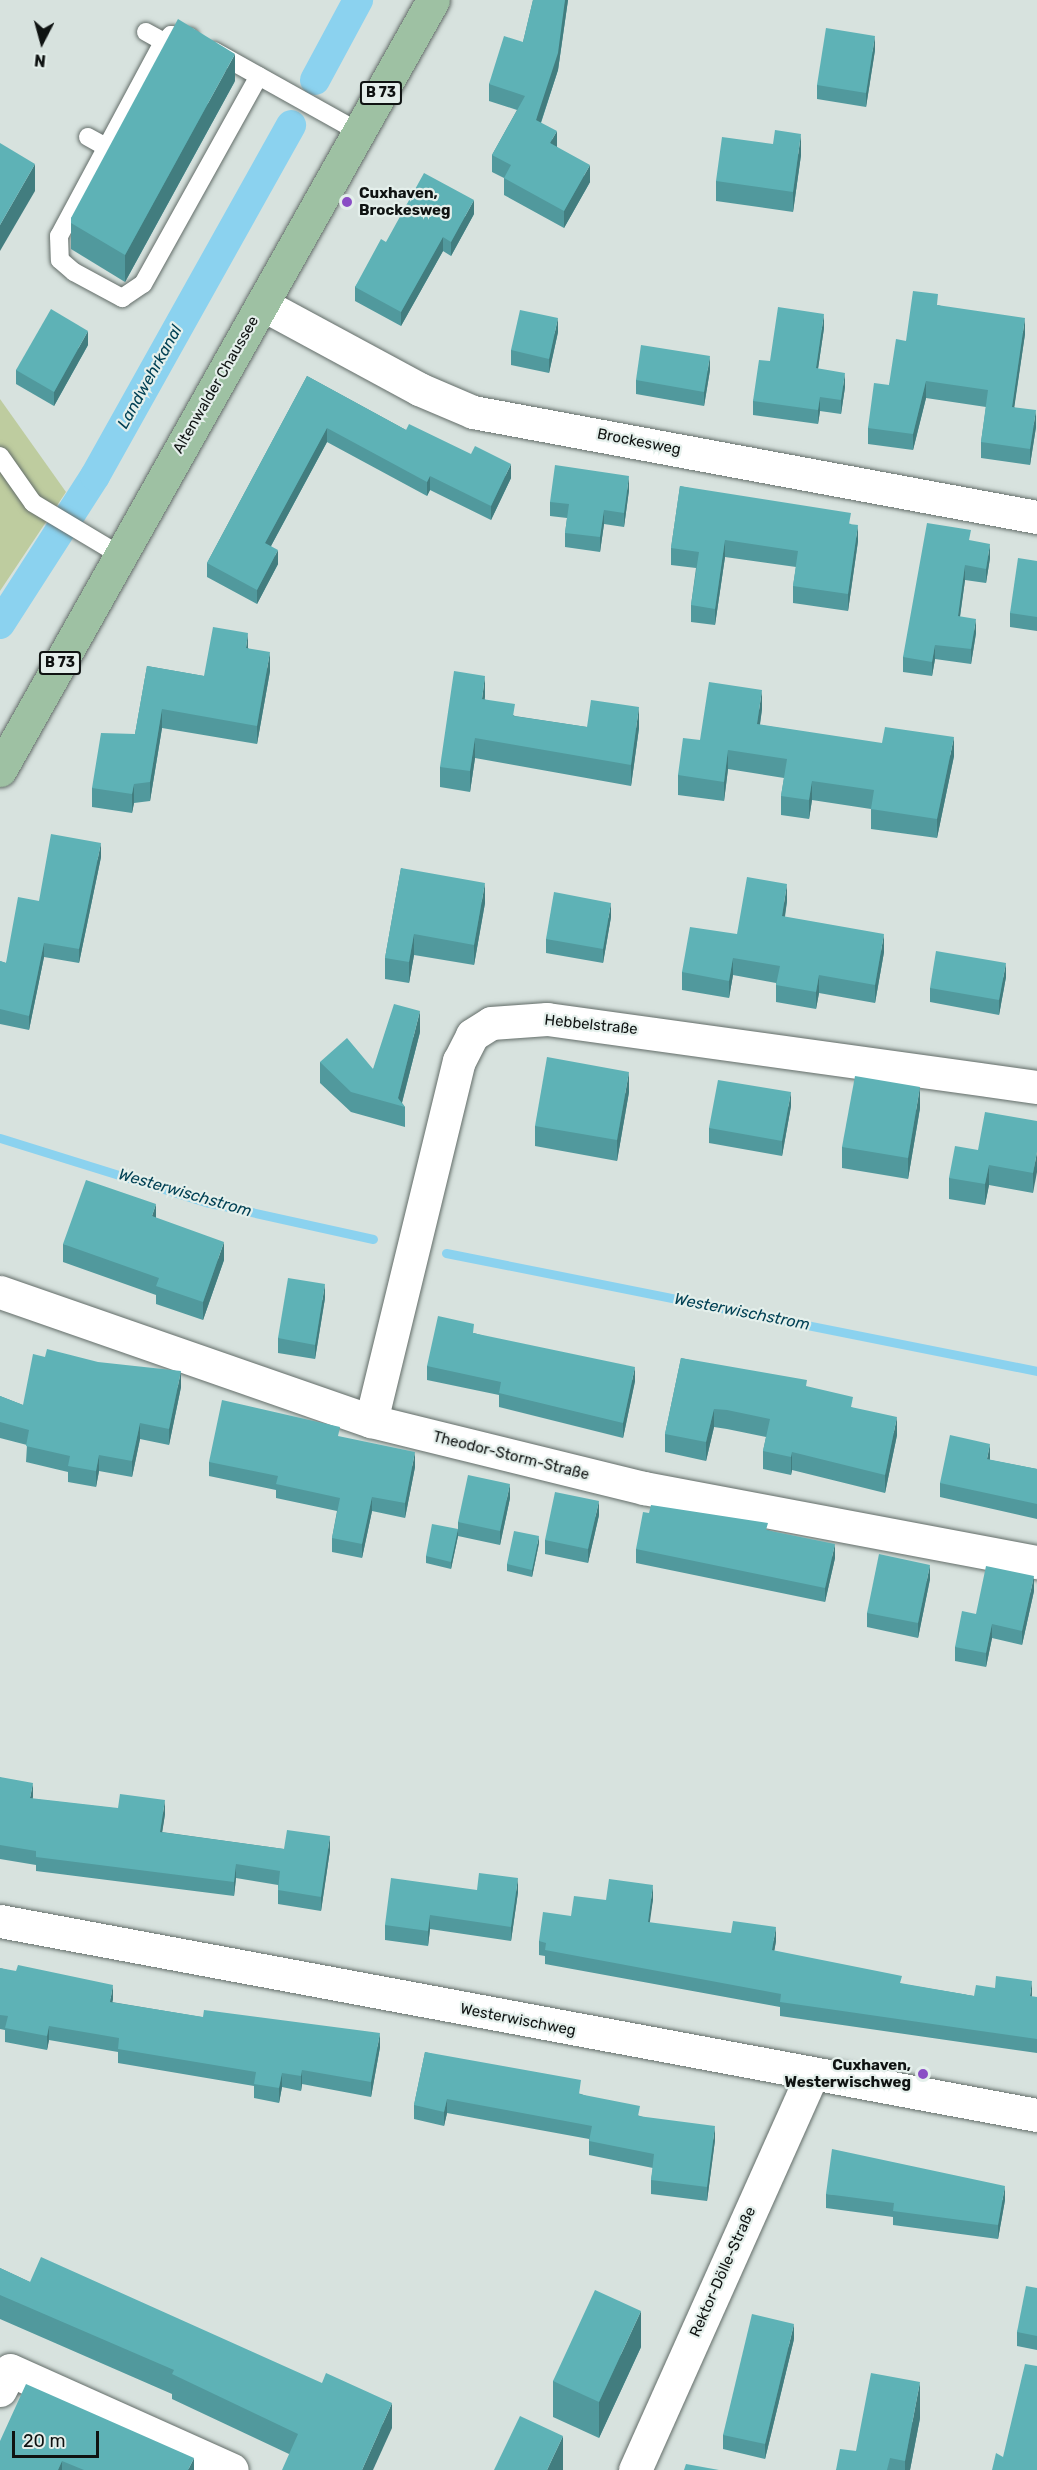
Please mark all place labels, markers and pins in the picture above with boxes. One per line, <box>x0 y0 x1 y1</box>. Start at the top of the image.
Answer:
place label: Cuxhaven, Brockesweg <box>359 184 450 219</box>
marker: Cuxhaven, Brockesweg <box>340 195 354 209</box>
place label: Cuxhaven, Westerwischweg <box>785 2056 911 2091</box>
marker: Cuxhaven, Westerwischweg <box>916 2067 930 2081</box>

